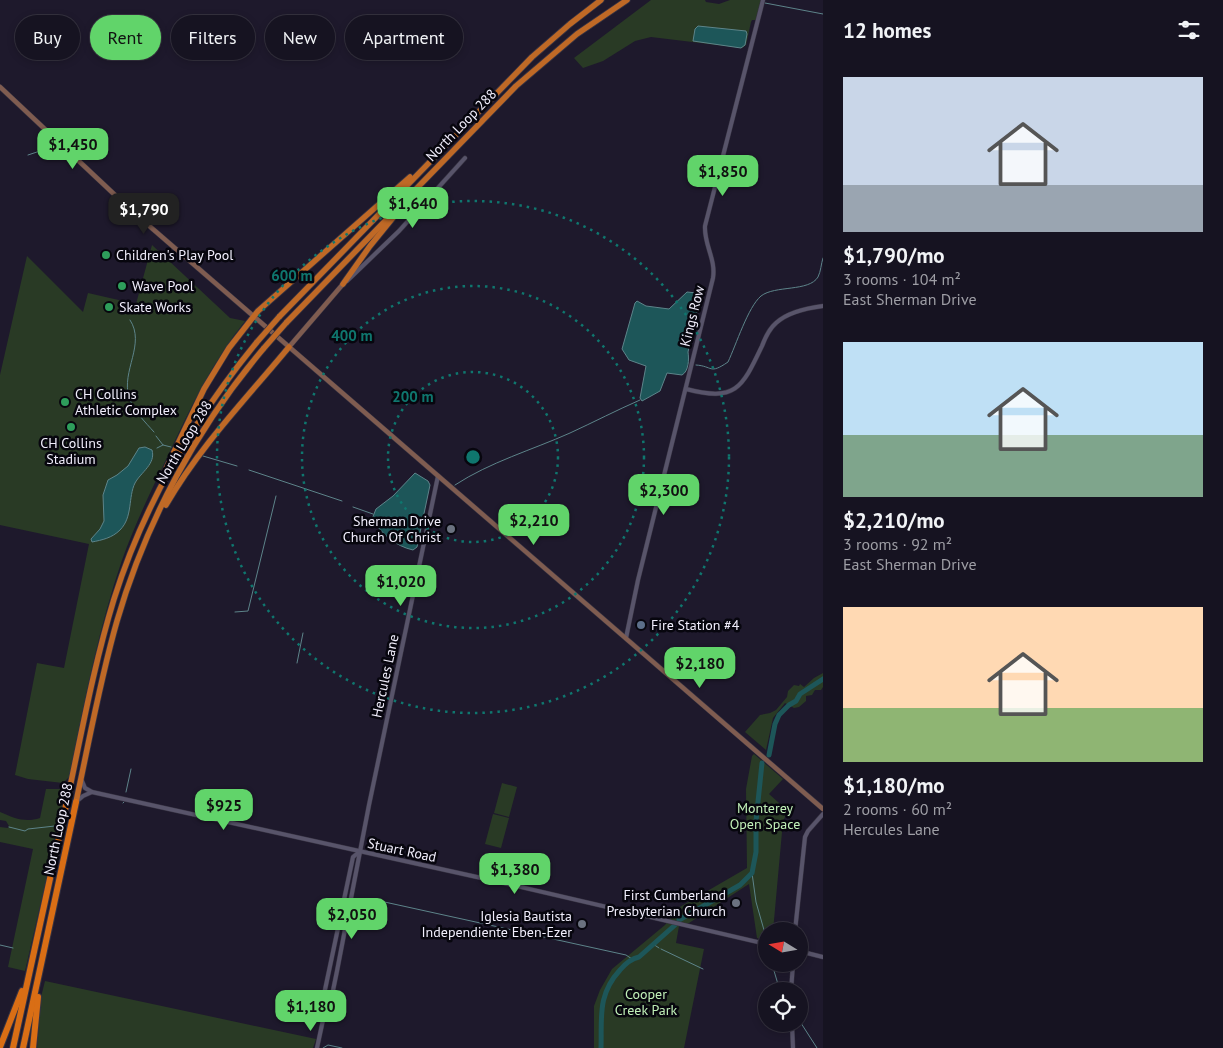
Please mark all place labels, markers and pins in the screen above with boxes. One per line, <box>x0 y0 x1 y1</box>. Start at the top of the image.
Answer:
pin: $1,450 <box>32 128 114 170</box>
pin: $1,850 <box>682 154 764 197</box>
pin: $1,640 <box>372 186 454 229</box>
pin: $1,790 <box>103 192 185 235</box>
place label: Children's Play Pool <box>116 246 233 264</box>
marker: Children's Play Pool <box>100 249 112 261</box>
place label: Wave Pool <box>132 277 194 295</box>
marker: Wave Pool <box>116 280 128 292</box>
place label: Skate Works <box>119 298 191 316</box>
marker: Skate Works <box>103 301 115 313</box>
place label: CH Collins Athletic Complex <box>75 385 177 419</box>
marker: CH Collins Athletic Complex <box>59 396 71 408</box>
marker: CH Collins Stadium <box>65 421 77 433</box>
place label: CH Collins Stadium <box>40 434 102 468</box>
centre of rings <box>464 448 482 466</box>
pin: $2,300 <box>623 474 705 516</box>
pin: $2,210 <box>493 504 575 546</box>
place label: Sherman Drive Church Of Christ <box>343 512 441 546</box>
marker: Sherman Drive Church Of Christ <box>445 523 457 535</box>
pin: $1,020 <box>360 564 442 607</box>
place label: Fire Station #4 <box>651 616 740 634</box>
marker: Fire Station #4 <box>635 619 647 631</box>
pin: $2,180 <box>659 646 741 689</box>
pin: $925 <box>194 788 254 831</box>
pin: $1,380 <box>474 852 556 895</box>
place label: First Cumberland Presbyterian Church <box>606 886 726 920</box>
marker: First Cumberland Presbyterian Church <box>730 897 742 909</box>
pin: $2,050 <box>311 898 393 940</box>
place label: Iglesia Bautista Independiente Eben-Ezer <box>422 907 572 941</box>
marker: Iglesia Bautista Independiente Eben-Ezer <box>576 918 588 930</box>
pin: $1,180 <box>270 990 352 1032</box>

